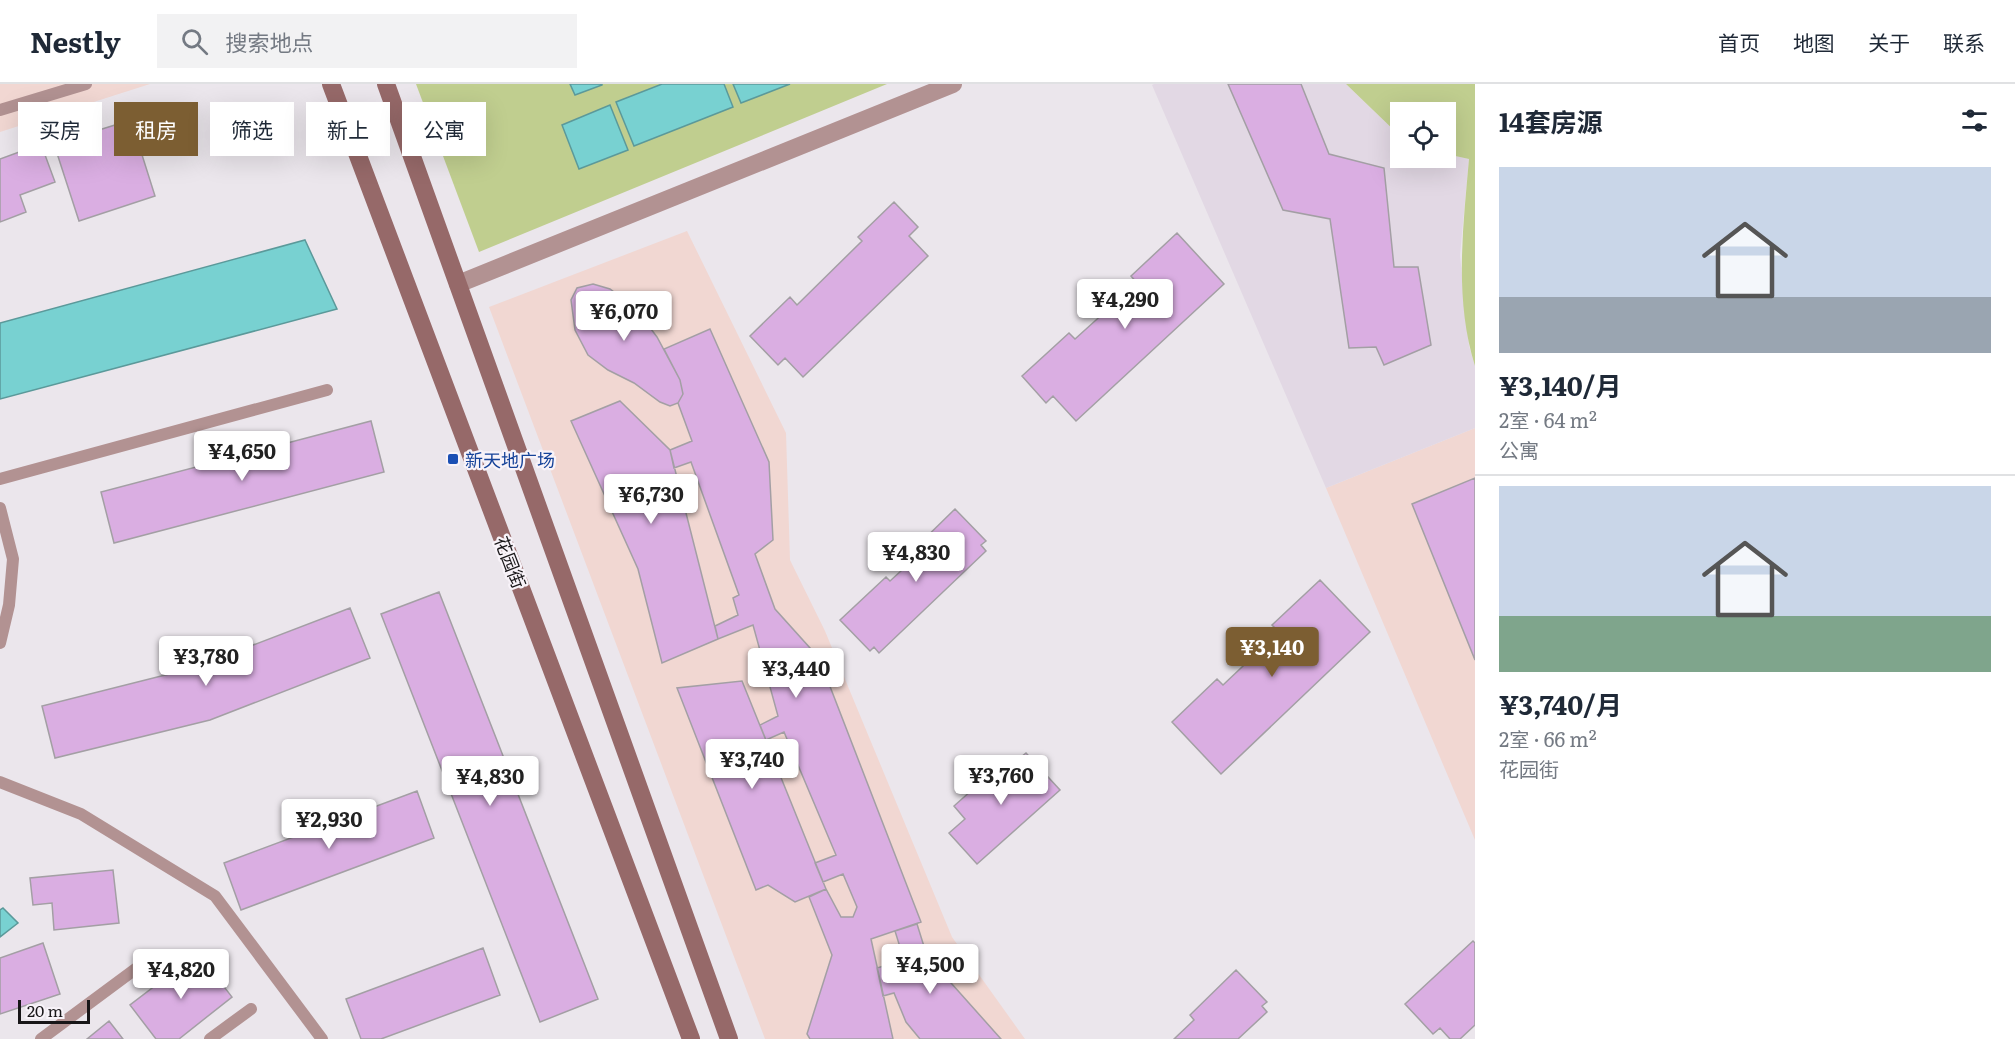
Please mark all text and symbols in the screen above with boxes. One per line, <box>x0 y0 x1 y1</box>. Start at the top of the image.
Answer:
search box <box>157 14 577 68</box>
text: Nestly <box>30 20 121 62</box>
icon: search <box>178 25 211 58</box>
text: 搜索地点 <box>226 25 314 58</box>
text: 首页 <box>1718 26 1760 57</box>
text: 地图 <box>1793 26 1835 57</box>
text: 关于 <box>1868 26 1910 57</box>
text: 联系 <box>1943 26 1985 57</box>
text: 14套房源 <box>1499 101 1602 140</box>
chip: 买房 <box>18 102 102 156</box>
chip: 租房 <box>114 102 198 156</box>
chip: 筛选 <box>210 102 294 156</box>
chip: 新上 <box>306 102 390 156</box>
chip: 公寓 <box>402 102 486 156</box>
map controls <box>1390 102 1456 168</box>
button: locate <box>1390 102 1456 168</box>
icon: filters <box>1958 104 1991 137</box>
icon: home <box>1691 206 1799 314</box>
pin: ¥4,290 <box>1076 279 1174 330</box>
text: ¥4,290 <box>1091 283 1159 313</box>
pin: ¥6,070 <box>575 291 673 342</box>
text: ¥6,070 <box>590 295 658 325</box>
text: ¥3,140/月 <box>1499 365 1622 404</box>
text: 2室 · 64 m² <box>1499 404 1597 434</box>
pin: ¥4,650 <box>193 431 291 482</box>
text: 公寓 <box>1499 434 1539 464</box>
text: ¥4,650 <box>208 435 276 465</box>
place label: 新天地广场 <box>465 446 555 473</box>
marker: 新天地广场 <box>446 452 460 466</box>
pin: ¥6,730 <box>602 474 700 525</box>
text: ¥6,730 <box>618 478 684 508</box>
icon: home <box>1691 525 1799 633</box>
street label: 花园街 <box>489 532 533 592</box>
pin: ¥4,830 <box>867 532 965 583</box>
text: ¥4,830 <box>882 536 950 566</box>
pin: ¥3,140 <box>1223 627 1321 678</box>
text: ¥3,140 <box>1240 631 1304 661</box>
pin: ¥3,780 <box>157 636 255 687</box>
text: ¥3,780 <box>173 640 239 670</box>
pin: ¥3,440 <box>747 648 845 699</box>
text: ¥3,440 <box>762 652 830 682</box>
text: ¥3,740/月 <box>1499 684 1622 723</box>
text: 2室 · 66 m² <box>1499 723 1597 753</box>
pin: ¥3,740 <box>703 739 801 790</box>
text: ¥3,740 <box>720 743 784 773</box>
text: 花园街 <box>1499 753 1559 783</box>
pin: ¥3,760 <box>952 755 1050 806</box>
pin: ¥4,830 <box>441 756 539 807</box>
text: ¥3,760 <box>968 759 1034 789</box>
text: ¥4,830 <box>456 760 524 790</box>
pin: ¥2,930 <box>280 799 378 850</box>
text: ¥2,930 <box>296 803 362 833</box>
pin: ¥4,500 <box>881 944 979 995</box>
text: ¥4,500 <box>895 948 965 978</box>
pin: ¥4,820 <box>132 949 230 1000</box>
text: ¥4,820 <box>147 953 215 983</box>
scale bar <box>18 997 90 1024</box>
text: 20 m <box>27 998 63 1022</box>

